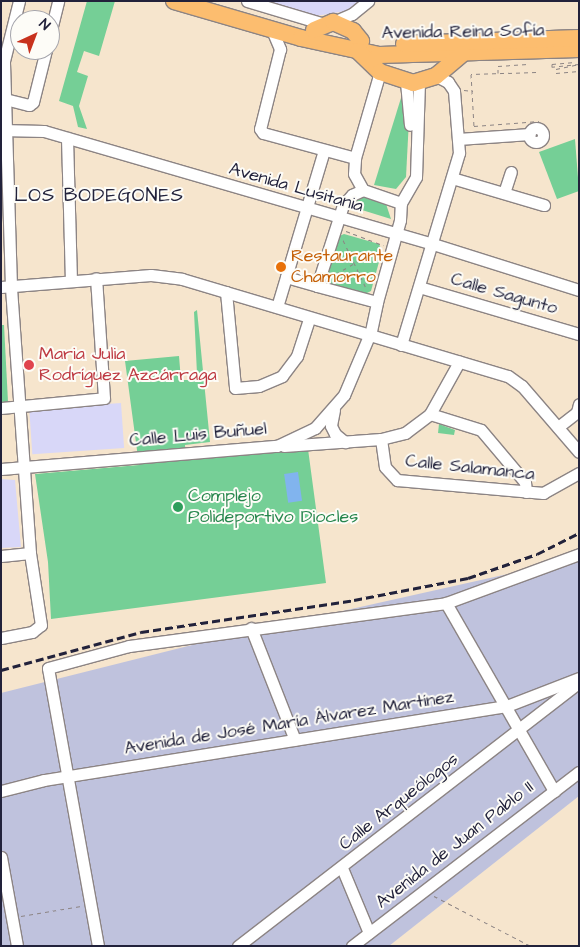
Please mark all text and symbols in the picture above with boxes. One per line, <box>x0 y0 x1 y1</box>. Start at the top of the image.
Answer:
north arrow <box>10 10 60 60</box>
text: N <box>35 14 55 35</box>
street label: Avenida Reina Sofía <box>381 20 545 44</box>
street label: Avenida Lusitania <box>226 159 366 217</box>
district label: LOS BODEGONES <box>13 185 185 207</box>
place label: Restaurante Chamorro <box>291 246 393 288</box>
marker: Restaurante Chamorro <box>275 261 287 273</box>
street label: Calle Sagunto <box>448 268 560 320</box>
place label: Maria Julia Rodríguez Azcárraga <box>39 344 217 386</box>
marker: Maria Julia Rodríguez Azcárraga <box>23 359 35 371</box>
street label: Calle Luis Buñuel <box>128 418 268 452</box>
street label: Calle Salamanca <box>404 450 536 486</box>
place label: Complejo Polideportivo Diocles <box>188 486 358 528</box>
marker: Complejo Polideportivo Diocles <box>172 501 184 513</box>
street label: Avenida de José María Álvarez Martínez <box>123 686 455 760</box>
street label: Calle Arqueólogos <box>335 749 463 855</box>
street label: Avenida de Juan Pablo II <box>372 777 538 913</box>

